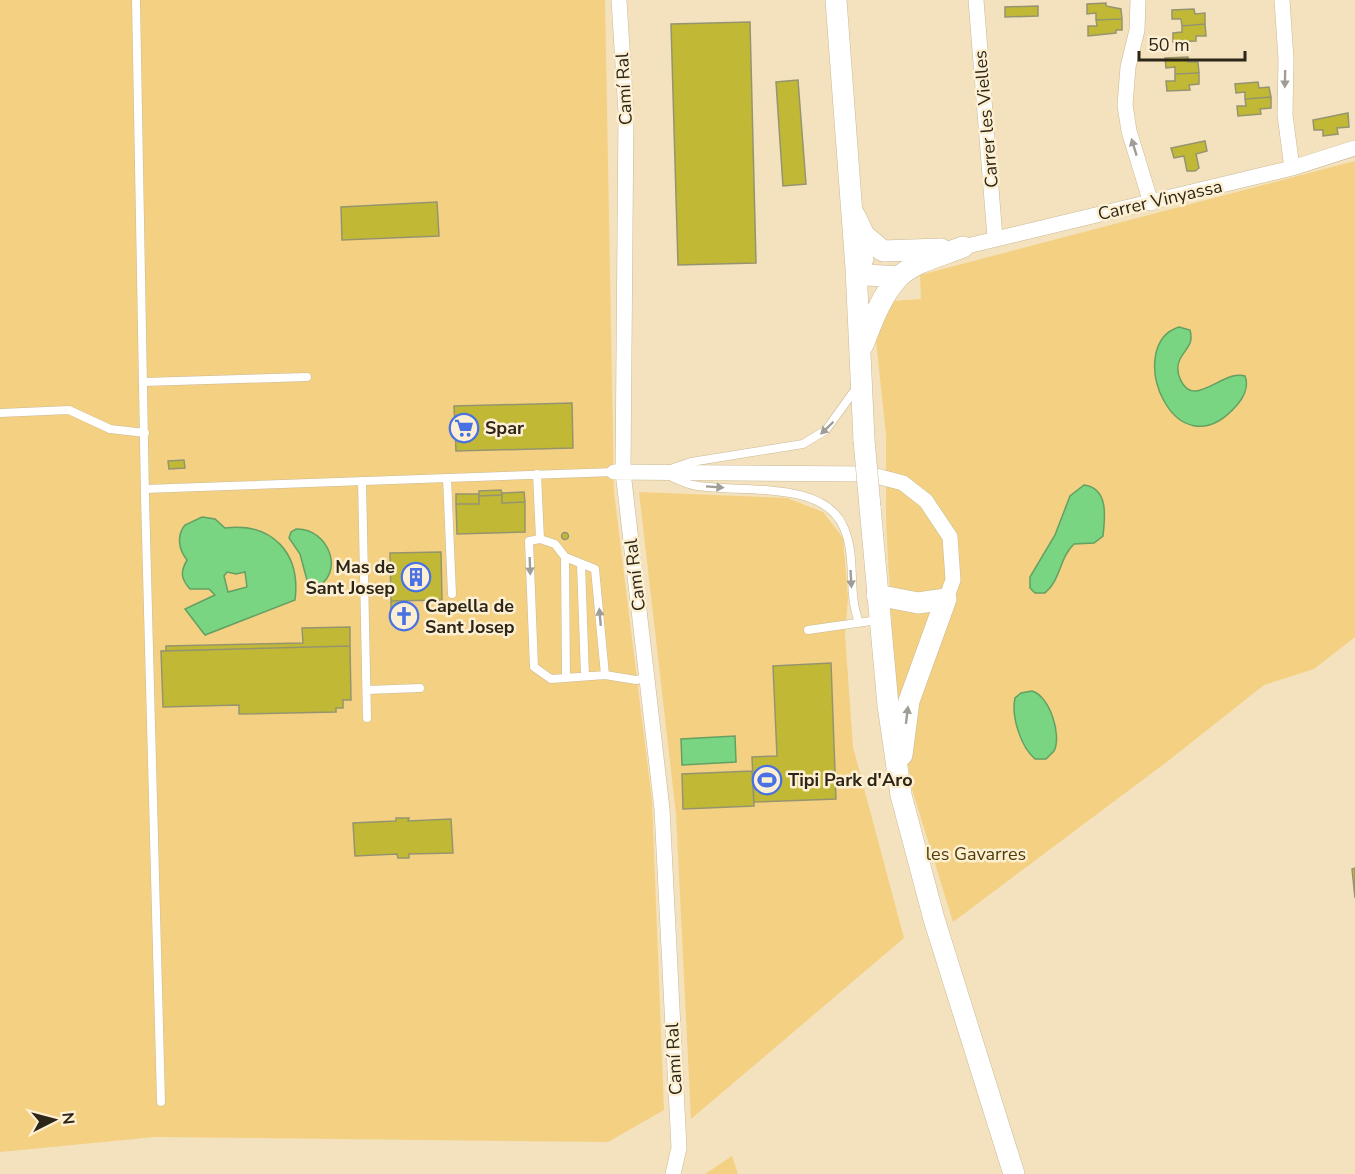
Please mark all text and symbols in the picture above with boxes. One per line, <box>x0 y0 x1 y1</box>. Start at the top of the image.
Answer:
scale bar <box>1139 24 1246 62</box>
text: 50 m <box>1148 33 1190 57</box>
street label: Carrer les Vielles <box>968 49 1004 189</box>
street label: Camí Ral <box>610 52 638 126</box>
one-way arrow <box>1281 70 1290 89</box>
one-way arrow <box>1129 138 1138 156</box>
street label: Carrer Vinyassa <box>1095 174 1225 226</box>
supermarket icon: Spar <box>448 412 480 444</box>
place label: Spar <box>485 416 524 440</box>
one-way arrow <box>821 420 835 434</box>
one-way arrow <box>706 482 725 492</box>
street label: Camí Ral <box>619 537 651 612</box>
place label: Mas de Sant Josep <box>305 555 395 600</box>
one-way arrow <box>526 556 535 575</box>
building icon: Mas de Sant Josep <box>400 561 432 593</box>
one-way arrow <box>847 570 856 589</box>
place label: Capella de Sant Josep <box>425 594 515 639</box>
church icon: Capella de Sant Josep <box>388 600 420 632</box>
one-way arrow <box>595 607 604 626</box>
one-way arrow <box>902 706 912 725</box>
sports icon: Tipi Park d'Aro <box>751 764 783 796</box>
place label: Tipi Park d'Aro <box>788 768 913 792</box>
park label: les Gavarres <box>926 842 1026 866</box>
street label: Camí Ral <box>660 1022 688 1096</box>
north arrow <box>24 1090 84 1150</box>
text: N <box>56 1111 79 1126</box>

